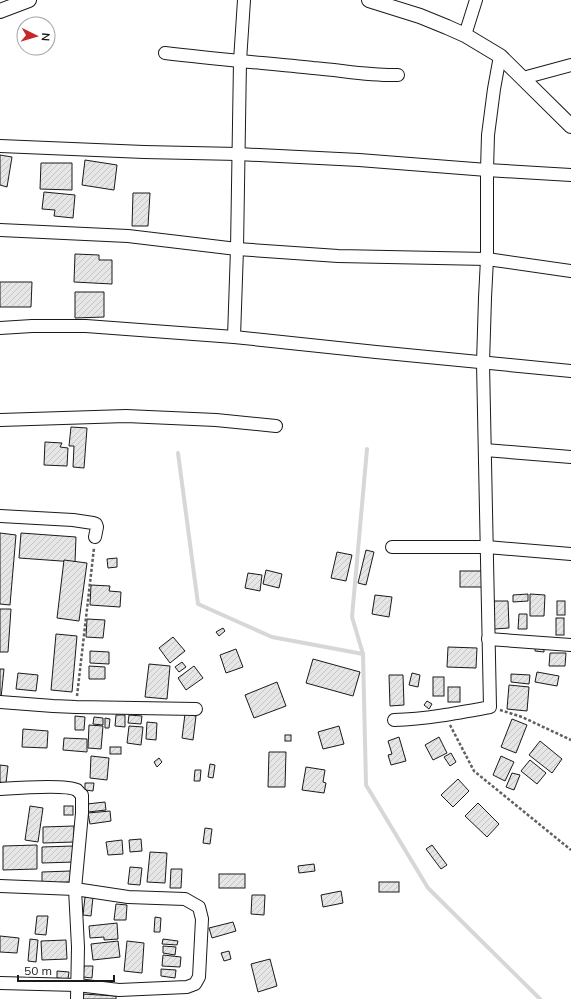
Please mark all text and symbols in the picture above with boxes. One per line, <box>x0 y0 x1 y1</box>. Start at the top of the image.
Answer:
north arrow <box>16 16 56 56</box>
text: N <box>39 32 53 42</box>
scale bar <box>18 957 114 983</box>
text: 50 m <box>24 963 52 978</box>

